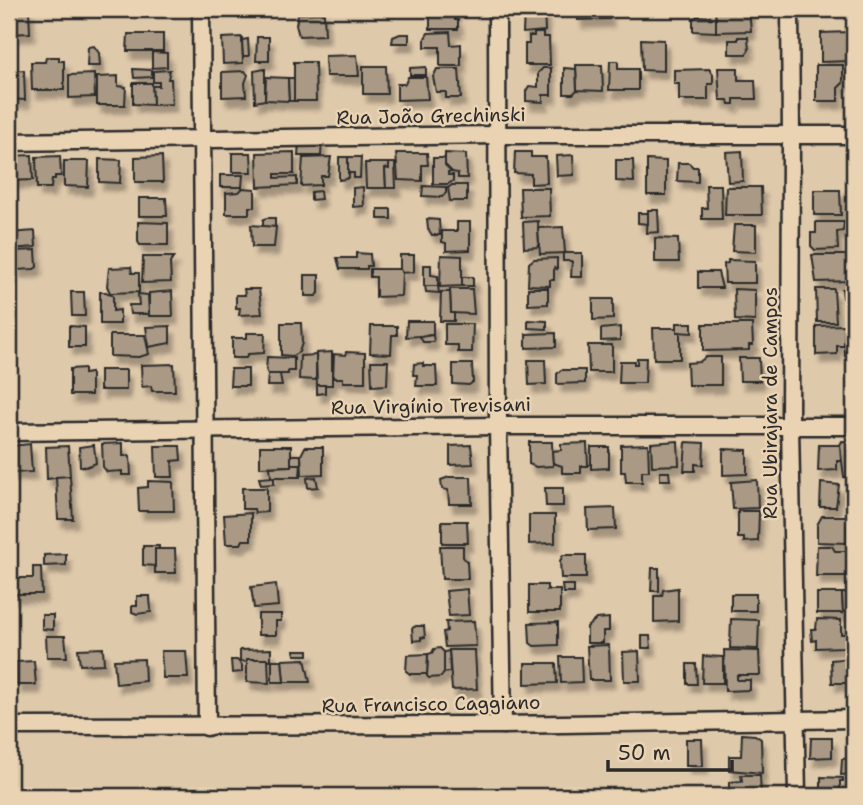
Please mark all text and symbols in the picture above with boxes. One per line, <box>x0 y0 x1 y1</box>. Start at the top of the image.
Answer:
street label: Rua João Grechinski <box>336 102 526 130</box>
street label: Rua Ubirajara de Campos <box>758 287 783 519</box>
street label: Rua Virgínio Trevisani <box>331 392 531 420</box>
street label: Rua Francisco Caggiano <box>321 690 541 718</box>
scale bar <box>608 728 732 772</box>
text: 50 m <box>618 739 671 767</box>

